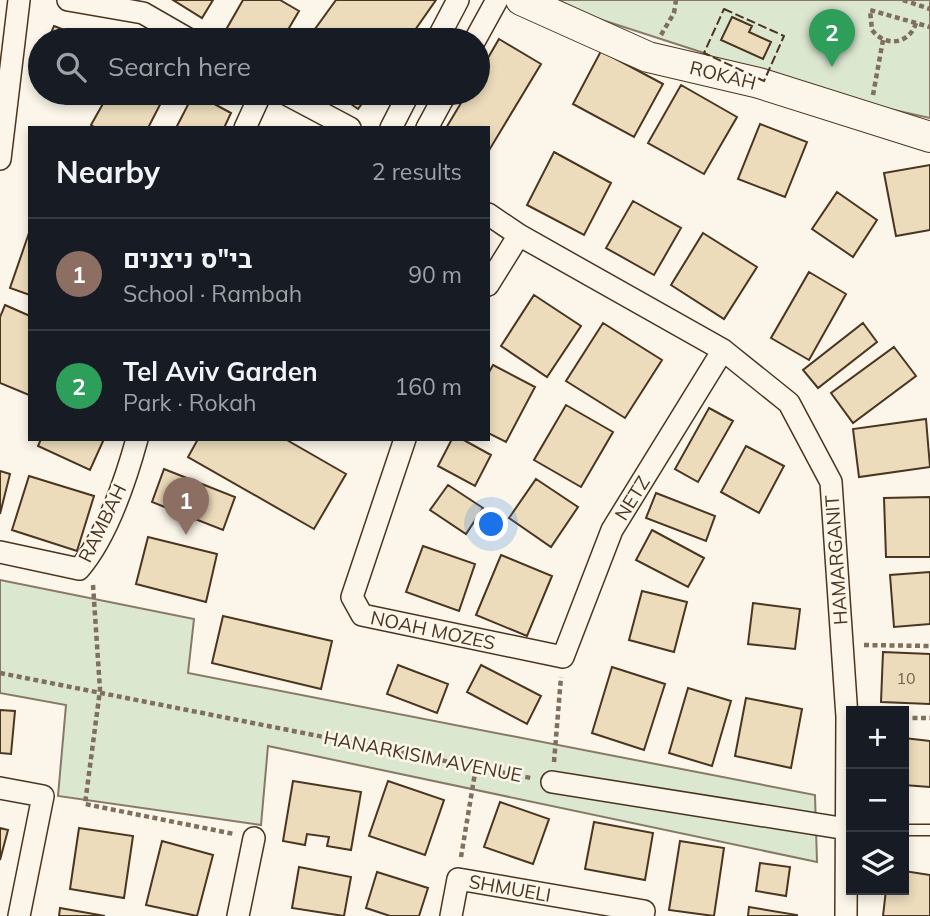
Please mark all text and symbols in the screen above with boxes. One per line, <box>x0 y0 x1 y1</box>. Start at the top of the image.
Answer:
pin: 2 <box>809 9 855 67</box>
search box <box>28 28 490 105</box>
icon: search <box>52 48 90 86</box>
text: Search here <box>108 50 251 83</box>
street label: ROKAH <box>687 55 759 95</box>
text: Nearby <box>56 153 160 191</box>
text: 2 results <box>372 157 462 186</box>
text: בי"ס ניצנים <box>123 242 252 275</box>
text: 1 <box>72 260 86 289</box>
text: 90 m <box>408 260 462 289</box>
text: School · Rambah <box>123 279 302 308</box>
text: Tel Aviv Garden <box>123 355 318 388</box>
text: 2 <box>72 372 86 401</box>
text: 160 m <box>394 372 462 401</box>
text: Park · Rokah <box>123 388 257 417</box>
street label: NETZ <box>609 471 655 525</box>
pin: 1 <box>163 477 209 535</box>
street label: RAMBAH <box>73 480 131 566</box>
street label: HAMARGANIT <box>819 494 853 626</box>
your location <box>474 507 508 541</box>
street label: NOAH MOZES <box>368 605 498 655</box>
house number: 10 <box>896 668 916 688</box>
map controls <box>846 706 909 895</box>
button: + <box>846 706 909 769</box>
street label: HANARKISIM AVENUE <box>322 725 524 787</box>
button: − <box>846 769 909 832</box>
button: layers <box>846 832 909 895</box>
street label: SHMUELI <box>467 869 553 907</box>

